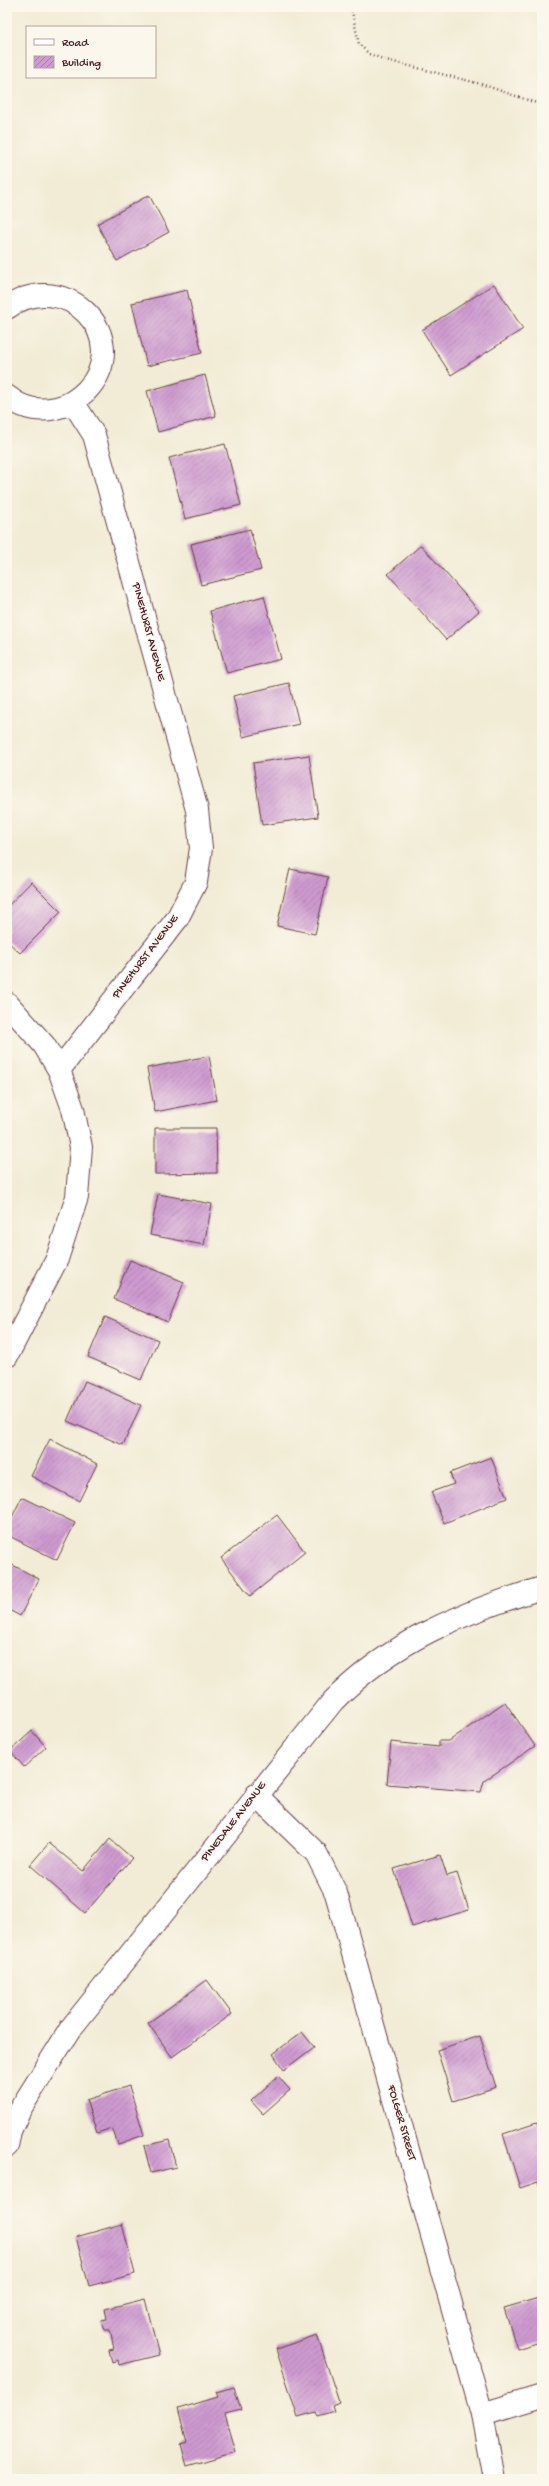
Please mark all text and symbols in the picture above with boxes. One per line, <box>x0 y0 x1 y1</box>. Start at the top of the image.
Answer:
legend <box>26 26 156 78</box>
text: Road <box>62 37 89 51</box>
text: Building <box>61 57 101 71</box>
street label: PINEHURST AVENUE <box>128 580 168 683</box>
street label: PINEHURST AVENUE <box>109 912 182 1002</box>
street label: PINEDALE AVENUE <box>198 1779 270 1866</box>
street label: FOLGER STREET <box>383 2083 419 2164</box>

